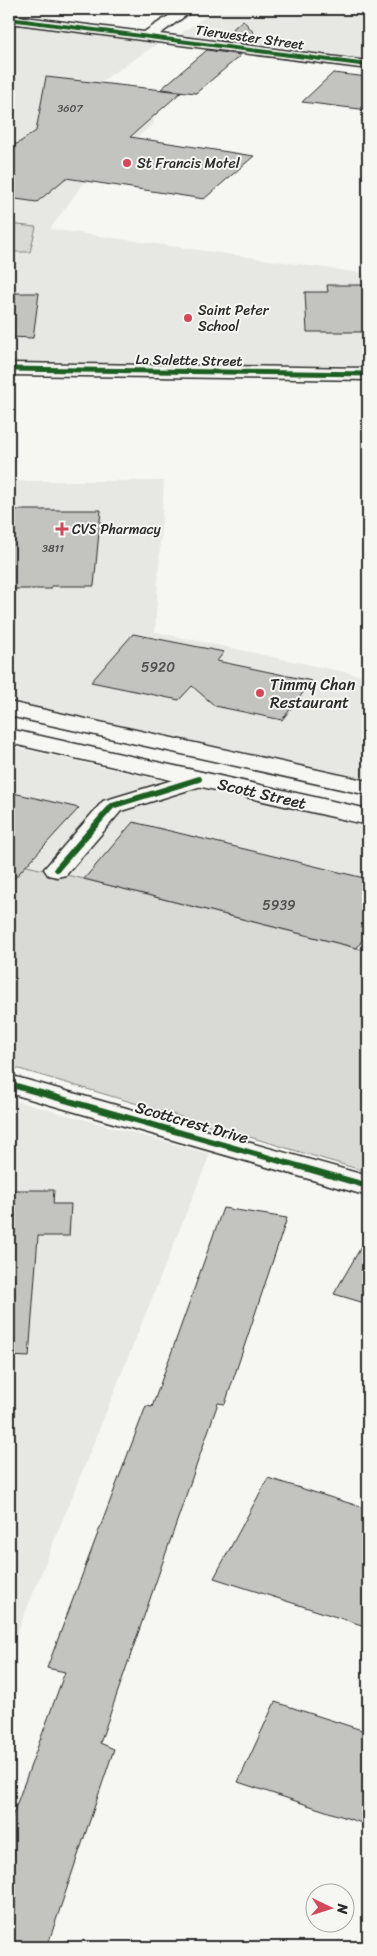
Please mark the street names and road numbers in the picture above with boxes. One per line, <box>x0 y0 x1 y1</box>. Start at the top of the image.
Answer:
street label: Tierwester Street <box>194 17 306 58</box>
street label: La Salette Street <box>135 347 243 374</box>
street label: Scott Street <box>215 769 309 818</box>
street label: Scottcrest Drive <box>132 1092 252 1153</box>

